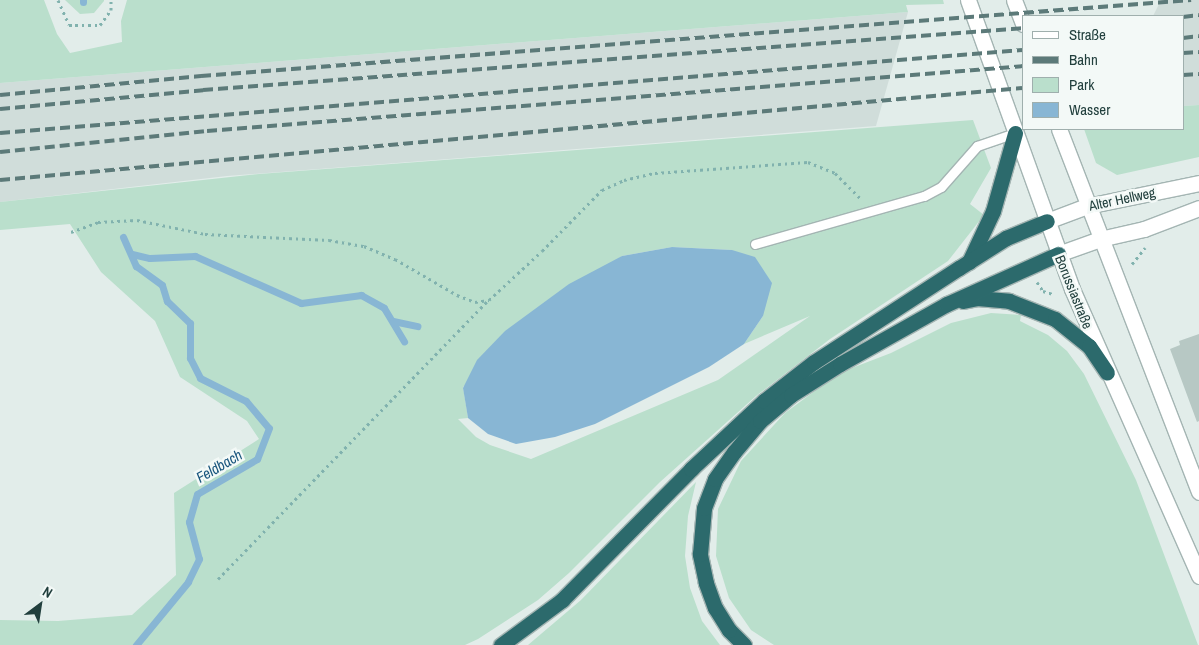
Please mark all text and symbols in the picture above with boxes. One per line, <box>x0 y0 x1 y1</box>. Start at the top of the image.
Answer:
legend <box>1022 15 1184 130</box>
text: Straße <box>1069 24 1106 45</box>
text: Bahn <box>1069 49 1098 70</box>
text: Park <box>1069 74 1094 95</box>
text: Wasser <box>1069 99 1110 120</box>
street label: Alter Hellweg <box>1087 184 1157 214</box>
street label: Borussiastraße <box>1052 253 1096 331</box>
water label: Feldbach <box>193 446 245 486</box>
north arrow <box>15 580 65 630</box>
text: N <box>40 582 56 602</box>

